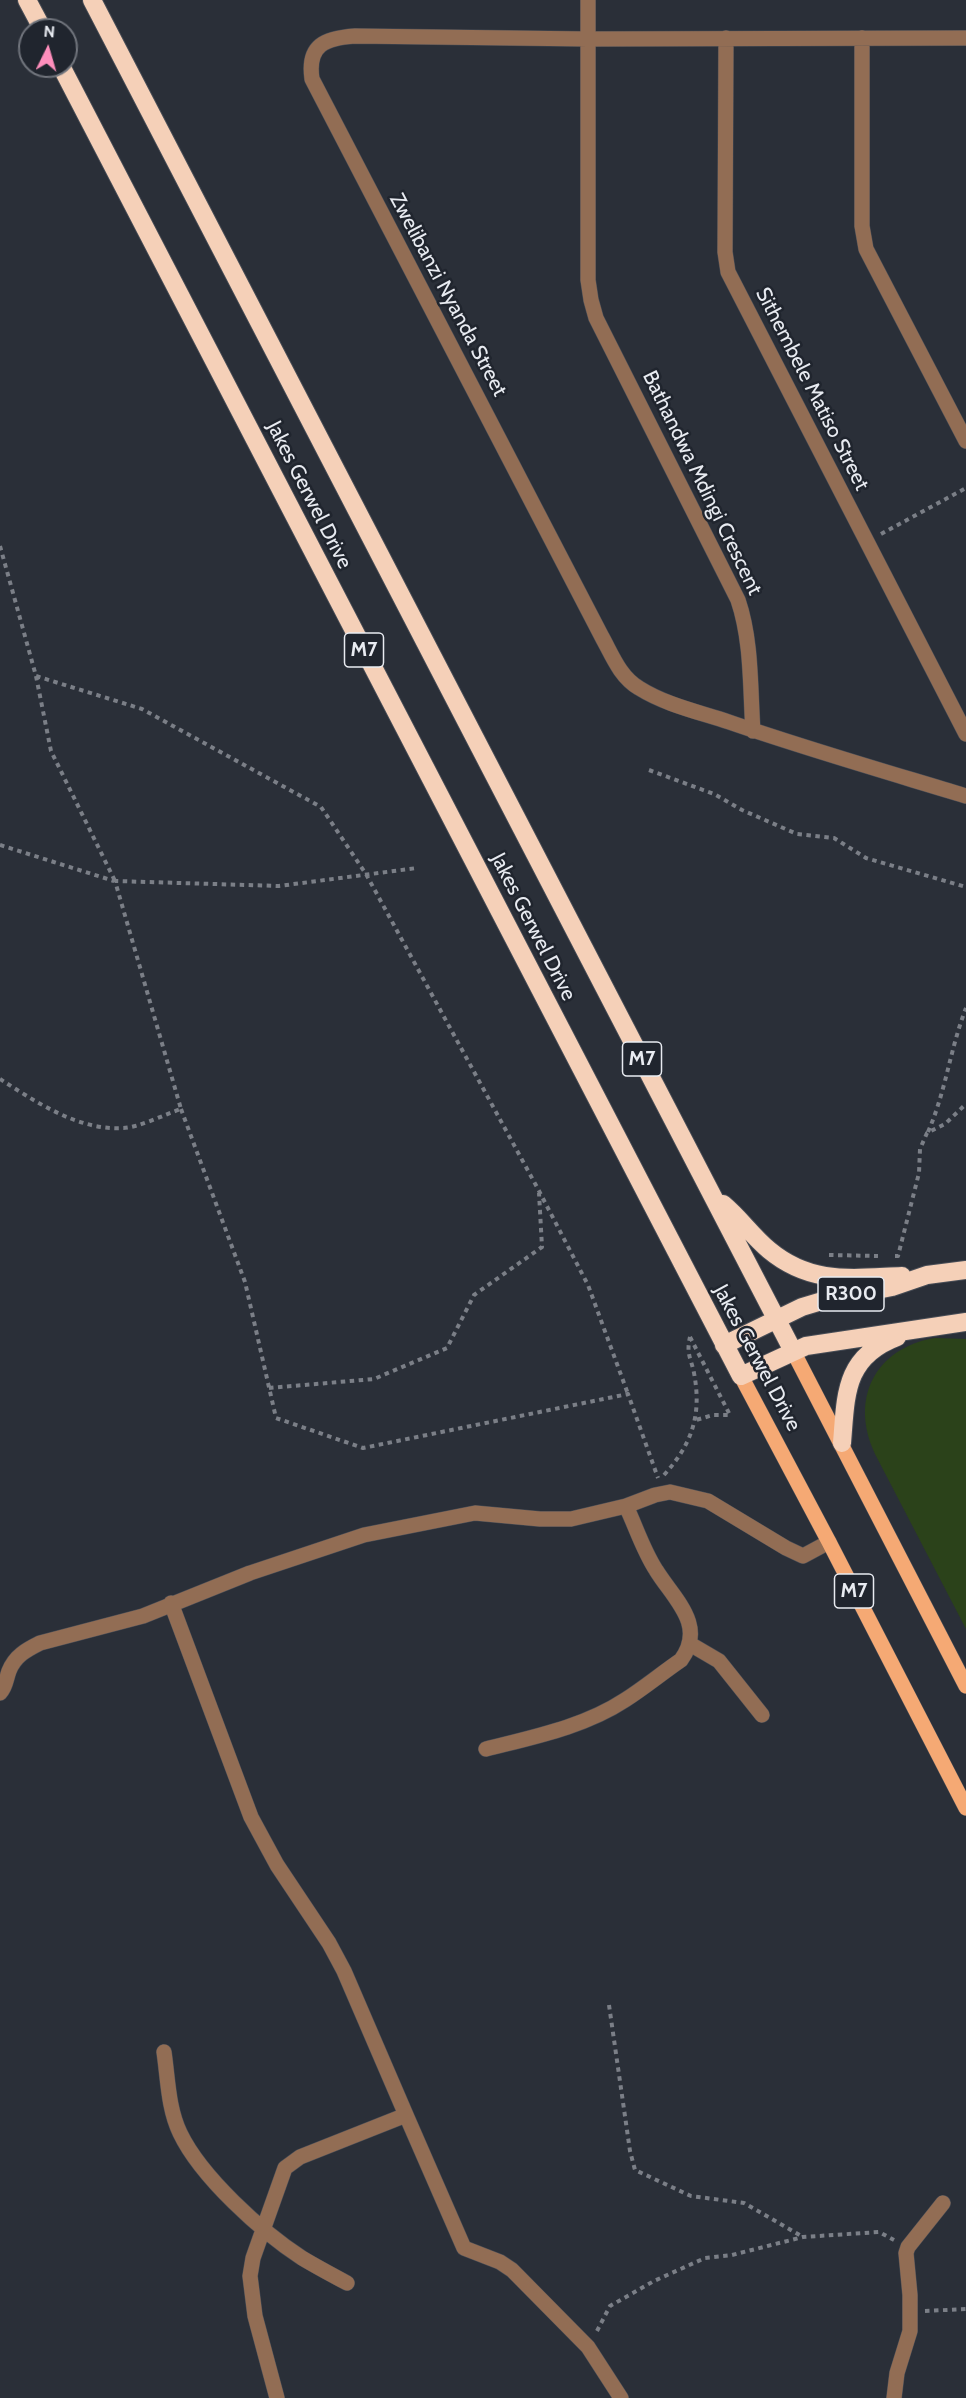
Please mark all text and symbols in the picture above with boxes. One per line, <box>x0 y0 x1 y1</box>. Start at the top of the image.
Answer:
north arrow <box>18 18 78 78</box>
text: N <box>43 22 56 42</box>
street label: Zwelibanzi Nyanda Street <box>384 189 512 401</box>
street label: Sithembele Matiso Street <box>750 283 874 495</box>
street label: Bathandwa Mdingi Crescent <box>637 367 767 599</box>
street label: Jakes Gerwel Drive <box>261 417 357 573</box>
road number: M7 <box>344 633 384 667</box>
street label: Jakes Gerwel Drive <box>485 849 581 1005</box>
road number: M7 <box>622 1042 662 1076</box>
road number: R300 <box>818 1277 884 1311</box>
street label: Jakes Gerwel Drive <box>708 1280 806 1436</box>
road number: M7 <box>834 1574 874 1608</box>

